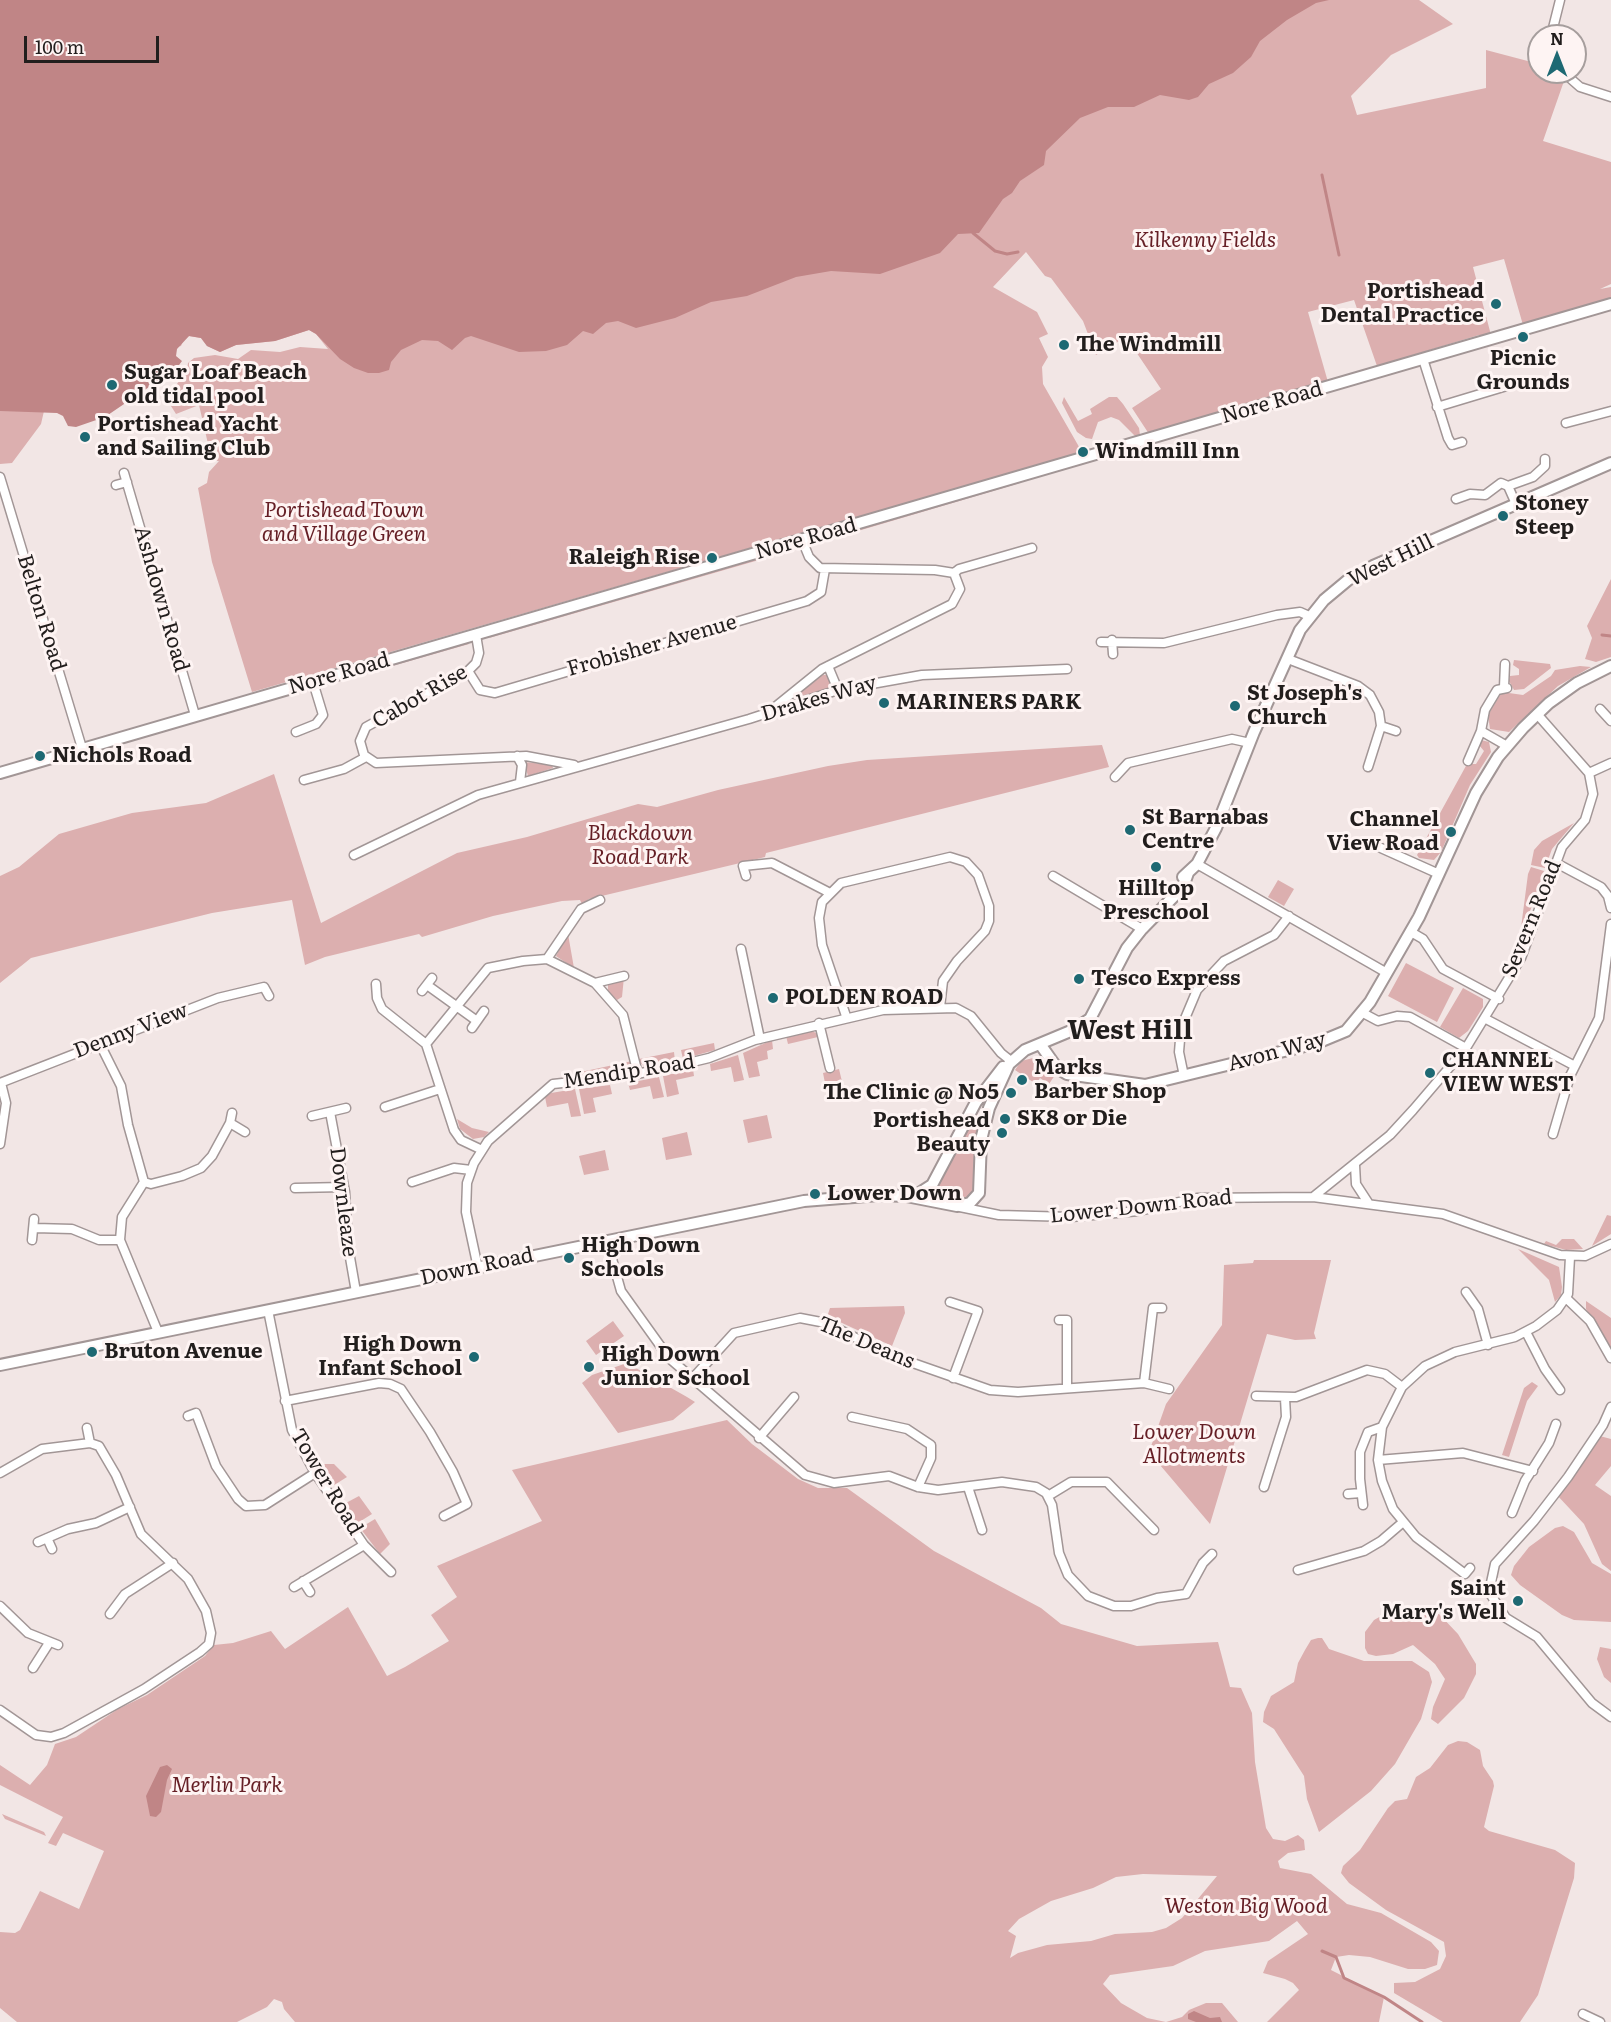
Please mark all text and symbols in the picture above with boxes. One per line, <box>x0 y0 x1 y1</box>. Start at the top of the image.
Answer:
scale bar <box>27 24 162 62</box>
north arrow <box>1527 24 1587 84</box>
text: N <box>1550 26 1564 50</box>
text: 100 m <box>35 33 84 60</box>
park label: Kilkenny Fields <box>1134 228 1276 254</box>
place label: Portishead Dental Practice <box>1320 279 1484 329</box>
marker: Portishead Dental Practice <box>1489 297 1503 311</box>
marker: Picnic Grounds <box>1516 330 1530 344</box>
place label: The Windmill <box>1076 332 1222 358</box>
marker: The Windmill <box>1057 338 1071 352</box>
place label: Picnic Grounds <box>1476 346 1570 396</box>
place label: Sugar Loaf Beach old tidal pool <box>124 360 307 410</box>
street label: Nore Road <box>1218 377 1326 429</box>
marker: Sugar Loaf Beach old tidal pool <box>105 378 119 392</box>
place label: Portishead Yacht and Sailing Club <box>97 412 279 462</box>
marker: Portishead Yacht and Sailing Club <box>78 430 92 444</box>
place label: Windmill Inn <box>1095 439 1240 465</box>
marker: Windmill Inn <box>1076 445 1090 459</box>
place label: Stoney Steep <box>1515 491 1588 541</box>
park label: Portishead Town and Village Green <box>262 498 426 548</box>
marker: Stoney Steep <box>1496 509 1510 523</box>
street label: Nore Road <box>752 513 860 565</box>
street label: Ashdown Road <box>128 523 194 675</box>
street label: West Hill <box>1344 529 1438 593</box>
place label: Raleigh Rise <box>568 545 700 571</box>
marker: Raleigh Rise <box>705 551 719 565</box>
street label: Belton Road <box>11 552 71 674</box>
street label: Frobisher Avenue <box>564 610 740 682</box>
street label: Nore Road <box>285 648 393 700</box>
street label: Cabot Rise <box>368 660 472 734</box>
street label: Drakes Way <box>758 670 880 728</box>
place label: St Joseph's Church <box>1247 681 1362 731</box>
place label: MARINERS PARK <box>896 690 1081 716</box>
marker: MARINERS PARK <box>877 696 891 710</box>
marker: St Joseph's Church <box>1228 699 1242 713</box>
place label: Nichols Road <box>52 743 192 769</box>
marker: Nichols Road <box>33 749 47 763</box>
place label: St Barnabas Centre <box>1142 805 1268 855</box>
place label: Channel View Road <box>1327 807 1439 857</box>
park label: Blackdown Road Park <box>587 821 693 871</box>
marker: St Barnabas Centre <box>1123 823 1137 837</box>
marker: Channel View Road <box>1444 825 1458 839</box>
street label: Severn Road <box>1497 856 1567 982</box>
marker: Hilltop Preschool <box>1149 860 1163 874</box>
place label: Hilltop Preschool <box>1103 876 1209 926</box>
place label: Tesco Express <box>1091 966 1240 992</box>
marker: Tesco Express <box>1072 972 1086 986</box>
place label: POLDEN ROAD <box>785 985 943 1011</box>
marker: POLDEN ROAD <box>766 991 780 1005</box>
street label: Denny View <box>70 998 192 1064</box>
district label: West Hill <box>1067 1015 1193 1047</box>
street label: Avon Way <box>1225 1027 1329 1077</box>
place label: CHANNEL VIEW WEST <box>1442 1048 1574 1098</box>
street label: Mendip Road <box>561 1049 697 1095</box>
place label: Marks Barber Shop <box>1034 1055 1166 1105</box>
marker: CHANNEL VIEW WEST <box>1423 1066 1437 1080</box>
marker: Marks Barber Shop <box>1015 1073 1029 1087</box>
place label: The Clinic @ No5 <box>823 1080 999 1106</box>
marker: The Clinic @ No5 <box>1004 1086 1018 1100</box>
place label: SK8 or Die <box>1017 1106 1127 1132</box>
place label: Portishead Beauty <box>873 1108 990 1158</box>
marker: SK8 or Die <box>998 1112 1012 1126</box>
marker: Portishead Beauty <box>995 1126 1009 1140</box>
street label: Downleaze <box>324 1146 362 1258</box>
place label: Lower Down <box>827 1181 962 1207</box>
street label: Lower Down Road <box>1049 1185 1233 1229</box>
marker: Lower Down <box>808 1187 822 1201</box>
place label: High Down Schools <box>581 1233 700 1283</box>
street label: Down Road <box>418 1243 536 1291</box>
marker: High Down Schools <box>562 1251 576 1265</box>
street label: The Deans <box>814 1311 918 1375</box>
place label: High Down Infant School <box>318 1332 462 1382</box>
place label: Bruton Avenue <box>104 1339 263 1365</box>
place label: High Down Junior School <box>601 1342 750 1392</box>
marker: Bruton Avenue <box>85 1345 99 1359</box>
marker: High Down Infant School <box>467 1350 481 1364</box>
marker: High Down Junior School <box>582 1360 596 1374</box>
park label: Lower Down Allotments <box>1132 1420 1256 1470</box>
street label: Tower Road <box>284 1424 368 1540</box>
place label: Saint Mary's Well <box>1382 1576 1506 1626</box>
marker: Saint Mary's Well <box>1511 1594 1525 1608</box>
park label: Merlin Park <box>171 1773 283 1799</box>
park label: Weston Big Wood <box>1164 1894 1328 1920</box>

